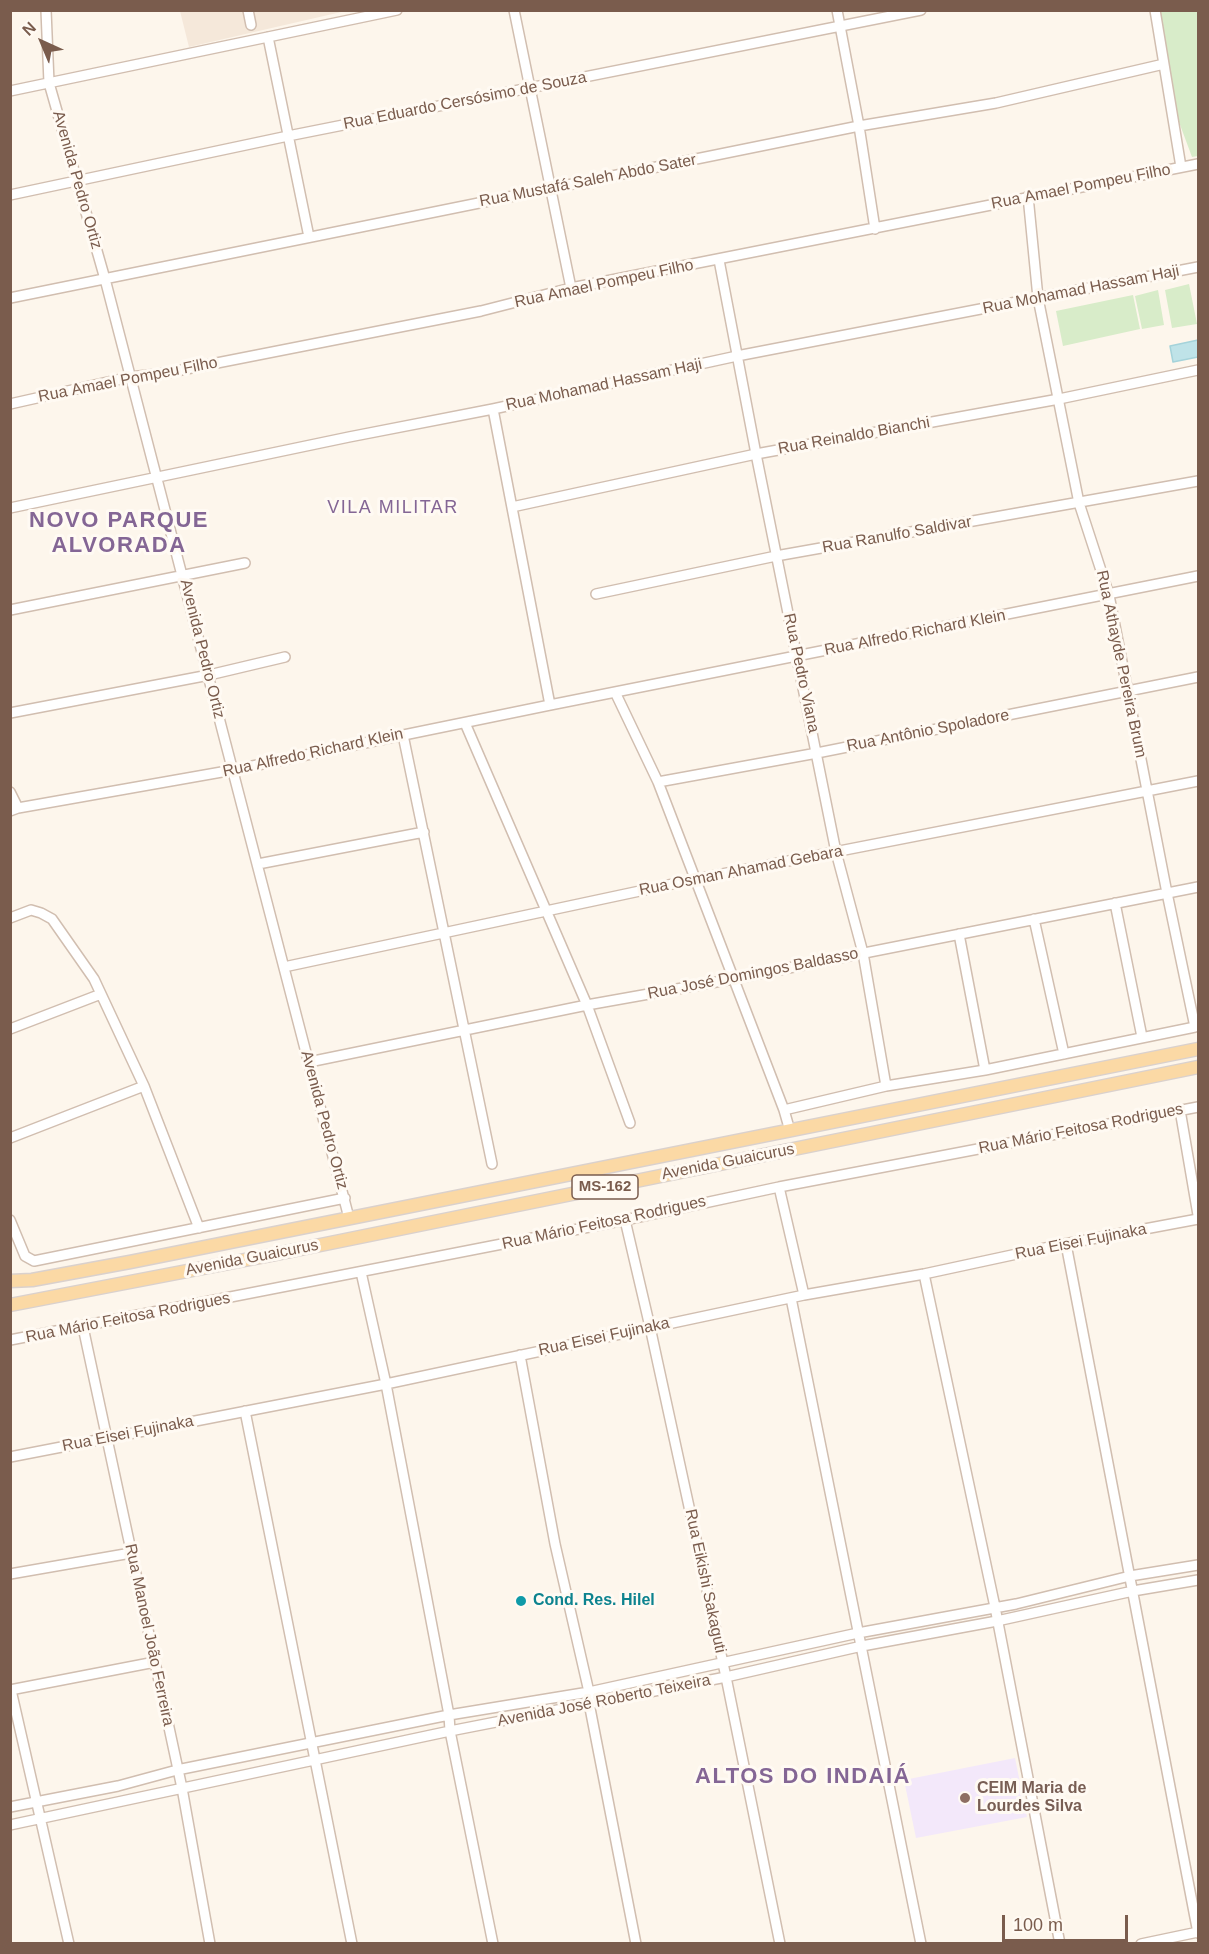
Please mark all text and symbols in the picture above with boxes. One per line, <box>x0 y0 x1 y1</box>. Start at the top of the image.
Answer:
north arrow <box>12 12 72 72</box>
text: N <box>19 19 39 39</box>
street label: Rua Eduardo Cersósimo de Souza <box>342 68 588 134</box>
street label: Avenida Pedro Ortiz <box>48 109 106 251</box>
street label: Rua Mustafá Saleh Abdo Sater <box>478 151 698 211</box>
street label: Rua Amael Pompeu Filho <box>990 160 1172 214</box>
street label: Rua Amael Pompeu Filho <box>513 256 695 312</box>
street label: Rua Mohamad Hassam Haji <box>981 261 1181 319</box>
street label: Rua Amael Pompeu Filho <box>37 353 219 407</box>
street label: Rua Mohamad Hassam Haji <box>504 355 704 415</box>
street label: Rua Reinaldo Bianchi <box>777 413 931 459</box>
district label: VILA MILITAR <box>327 497 459 519</box>
district label: NOVO PARQUE ALVORADA <box>29 508 209 560</box>
street label: Rua Ranulfo Saldivar <box>821 512 973 558</box>
street label: Rua Athayde Pereira Brum <box>1092 568 1150 760</box>
street label: Avenida Pedro Ortiz <box>175 577 229 721</box>
street label: Rua Alfredo Richard Klein <box>823 606 1007 660</box>
street label: Rua Pedro Viana <box>779 612 823 734</box>
street label: Rua Antônio Spoladore <box>845 706 1011 756</box>
street label: Rua Alfredo Richard Klein <box>221 724 405 782</box>
street label: Rua Osman Ahamad Gebara <box>637 842 845 900</box>
street label: Rua José Domingos Baldasso <box>646 944 860 1004</box>
street label: Avenida Pedro Ortiz <box>296 1049 352 1191</box>
street label: Rua Mário Feitosa Rodrigues <box>977 1100 1185 1158</box>
street label: Avenida Guaicurus <box>660 1140 796 1184</box>
road number: MS-162 <box>572 1175 638 1199</box>
street label: Rua Mário Feitosa Rodrigues <box>500 1192 708 1254</box>
street label: Rua Eisei Fujinaka <box>1014 1220 1148 1264</box>
street label: Avenida Guaicurus <box>184 1236 320 1280</box>
street label: Rua Mário Feitosa Rodrigues <box>24 1289 232 1347</box>
street label: Rua Eisei Fujinaka <box>537 1314 671 1360</box>
street label: Rua Eisei Fujinaka <box>61 1412 195 1456</box>
street label: Rua Eikishi Sakaguti <box>680 1507 730 1655</box>
street label: Rua Manoel João Ferreira <box>120 1542 178 1728</box>
place label: Cond. Res. Hilel <box>533 1591 655 1611</box>
marker: Cond. Res. Hilel <box>514 1594 528 1608</box>
street label: Avenida José Roberto Teixeira <box>496 1671 712 1731</box>
district label: ALTOS DO INDAIÁ <box>695 1764 911 1790</box>
place label: CEIM Maria de Lourdes Silva <box>977 1779 1086 1817</box>
marker: CEIM Maria de Lourdes Silva <box>958 1791 972 1805</box>
scale bar <box>1005 1903 1131 1941</box>
text: 100 m <box>1013 1915 1063 1935</box>

